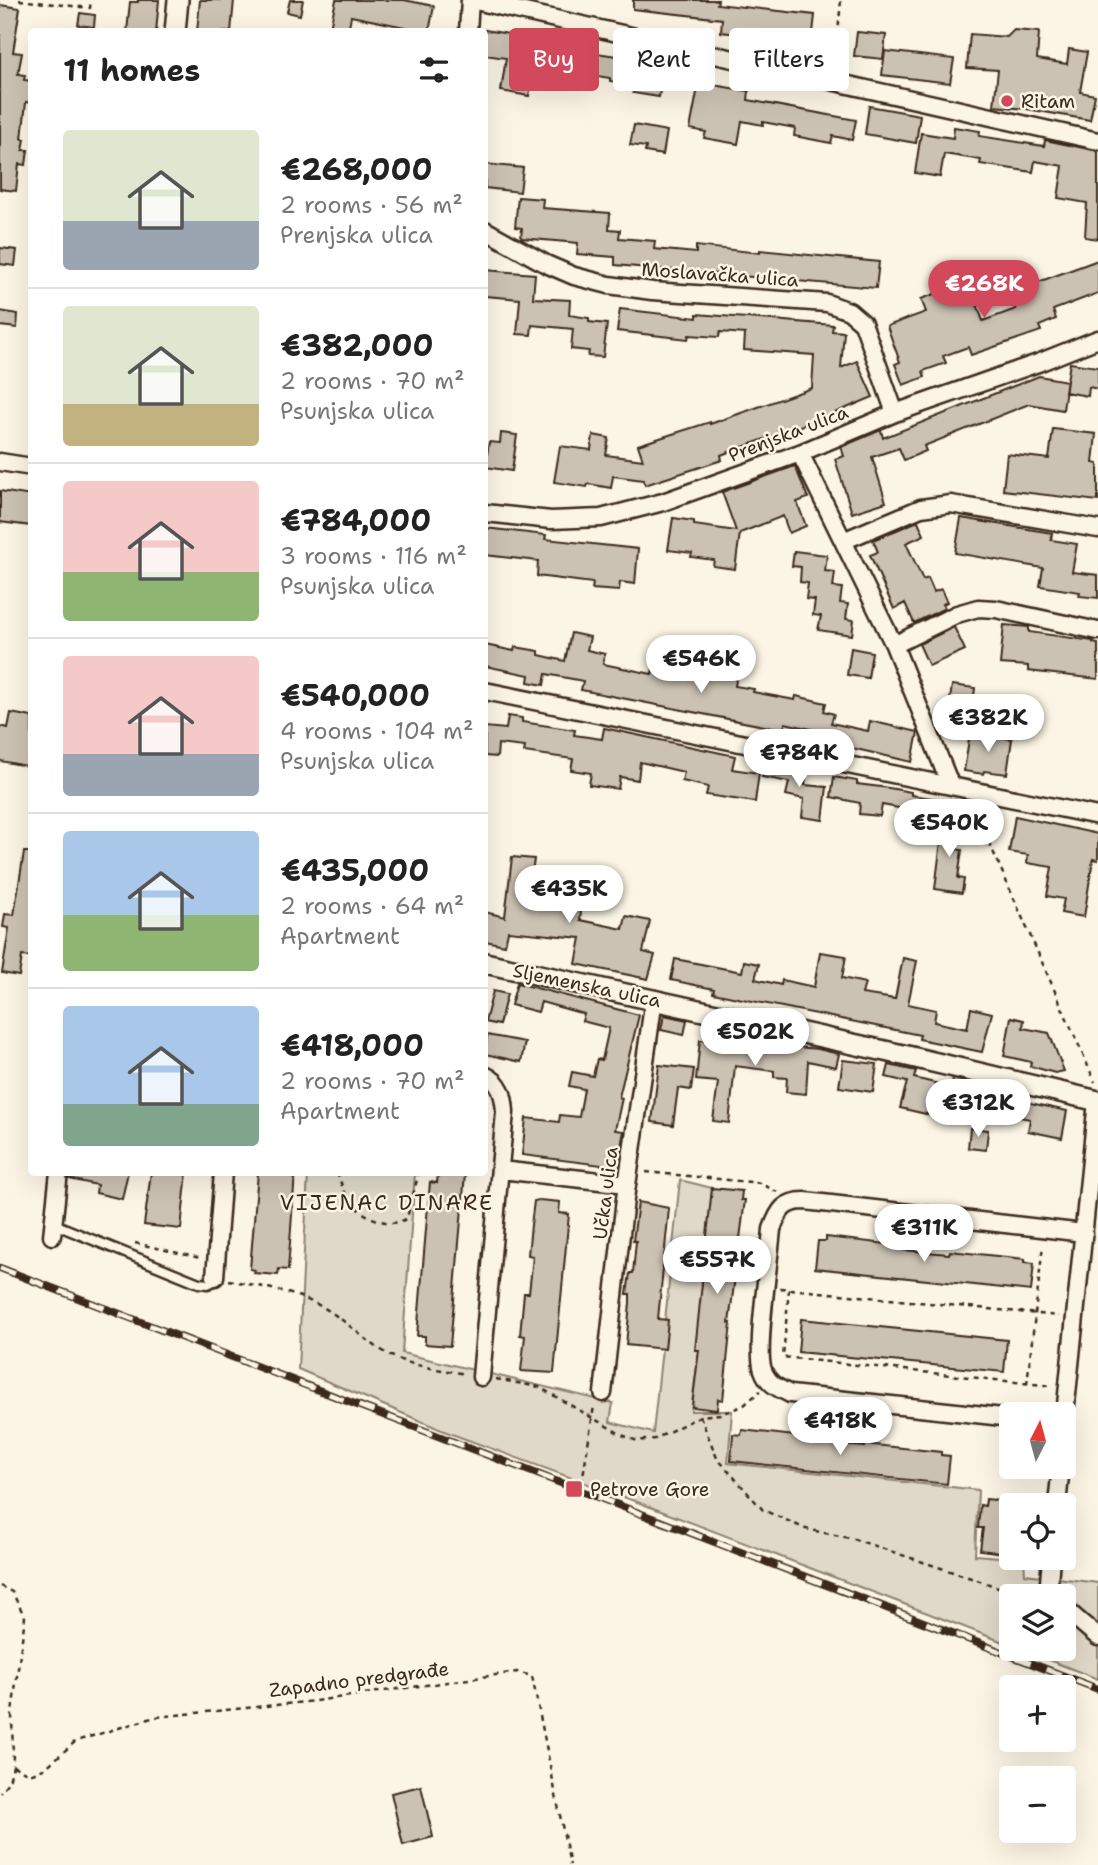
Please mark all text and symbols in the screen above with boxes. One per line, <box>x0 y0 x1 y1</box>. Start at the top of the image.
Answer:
chip: Buy <box>509 28 599 91</box>
chip: Rent <box>613 28 715 91</box>
chip: Filters <box>729 28 849 91</box>
text: 11 homes <box>63 50 200 91</box>
icon: filters <box>415 51 453 89</box>
place label: Ritam <box>1021 89 1075 114</box>
marker: Ritam <box>999 93 1015 109</box>
text: €268,000 <box>280 149 433 190</box>
icon: home <box>119 158 203 242</box>
text: 2 rooms · 56 m² <box>280 190 463 220</box>
text: Prenjska ulica <box>280 220 433 250</box>
street label: Moslavačka ulica <box>641 257 800 292</box>
pin: €268K <box>935 260 1033 320</box>
text: €268K <box>944 268 1024 298</box>
text: €382,000 <box>280 325 433 366</box>
icon: home <box>119 334 203 418</box>
text: 2 rooms · 70 m² <box>280 366 465 396</box>
text: Psunjska ulica <box>280 396 434 426</box>
street label: Prenjska ulica <box>725 399 852 468</box>
text: €784,000 <box>280 500 431 541</box>
icon: home <box>119 509 203 593</box>
text: 3 rooms · 116 m² <box>280 541 467 571</box>
text: Psunjska ulica <box>280 571 434 601</box>
pin: €546K <box>652 636 750 695</box>
text: €546K <box>662 643 740 673</box>
text: €540,000 <box>280 675 430 716</box>
icon: home <box>119 684 203 768</box>
pin: €382K <box>939 694 1037 754</box>
text: €382K <box>948 702 1028 732</box>
text: 4 rooms · 104 m² <box>280 716 473 746</box>
pin: €784K <box>750 730 848 789</box>
text: €784K <box>760 737 838 767</box>
text: Psunjska ulica <box>280 746 434 776</box>
pin: €540K <box>900 800 998 859</box>
text: €540K <box>910 807 988 837</box>
text: €435,000 <box>280 850 429 891</box>
icon: home <box>119 859 203 943</box>
pin: €435K <box>520 866 618 925</box>
text: €435K <box>530 873 608 903</box>
text: 2 rooms · 64 m² <box>280 891 464 921</box>
text: Apartment <box>280 921 400 951</box>
street label: Sljemenska ulica <box>511 958 663 1013</box>
pin: €502K <box>706 1009 804 1068</box>
text: €502K <box>716 1016 794 1046</box>
text: €418,000 <box>280 1025 424 1066</box>
icon: home <box>119 1034 203 1118</box>
text: 2 rooms · 70 m² <box>280 1066 465 1096</box>
pin: €312K <box>929 1080 1027 1139</box>
text: €312K <box>942 1087 1014 1117</box>
text: Apartment <box>280 1096 400 1126</box>
street label: Učka ulica <box>587 1145 624 1241</box>
district label: VIJENAC DINARE <box>280 1189 494 1217</box>
pin: €311K <box>875 1204 973 1264</box>
text: €311K <box>890 1212 958 1242</box>
pin: €557K <box>668 1236 766 1296</box>
text: €557K <box>679 1244 755 1274</box>
pin: €418K <box>791 1398 889 1457</box>
north arrow <box>999 1402 1076 1479</box>
map controls <box>999 1402 1076 1843</box>
text: €418K <box>804 1405 876 1435</box>
place label: Petrove Gore <box>590 1477 710 1502</box>
marker: Petrove Gore <box>564 1479 584 1499</box>
button: locate <box>999 1493 1076 1570</box>
button: layers <box>999 1584 1076 1661</box>
street label: Zapadno predgrađe <box>268 1656 450 1703</box>
button: + <box>999 1675 1076 1752</box>
button: − <box>999 1766 1076 1843</box>

